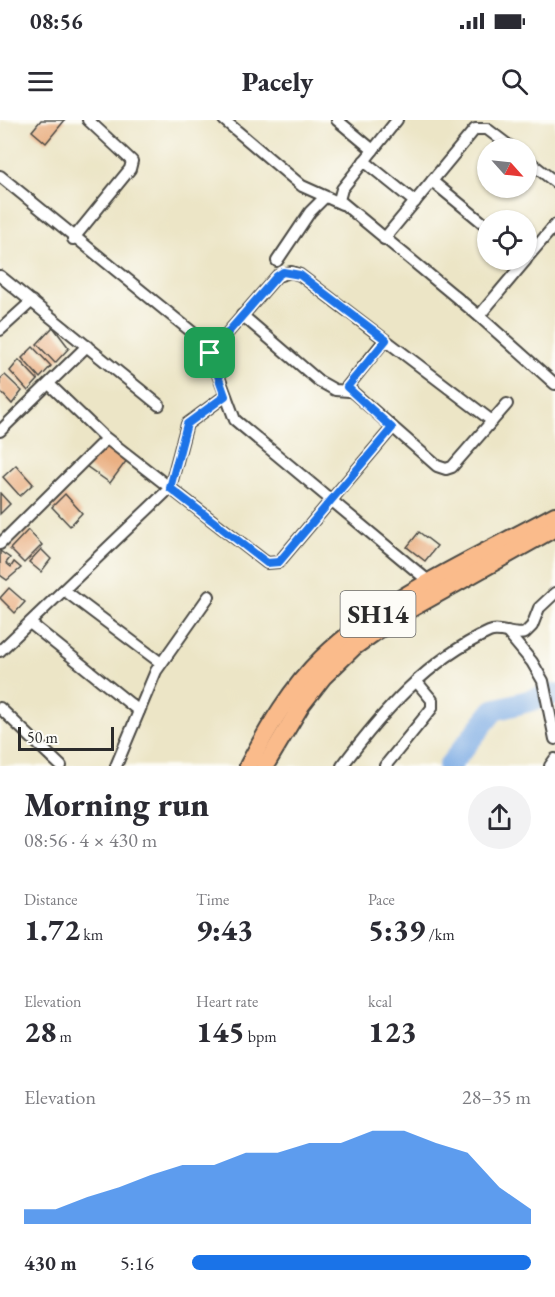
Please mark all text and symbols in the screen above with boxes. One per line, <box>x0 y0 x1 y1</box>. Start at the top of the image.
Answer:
text: 08:56 <box>30 7 83 36</box>
text: Pacely <box>242 64 313 99</box>
icon: menu <box>24 65 57 98</box>
icon: search <box>498 65 531 98</box>
north arrow <box>477 138 537 198</box>
map controls <box>477 138 537 270</box>
button: locate <box>477 210 537 270</box>
pin <box>184 327 235 378</box>
icon: arrive <box>193 336 226 369</box>
road number: SH14 <box>340 591 416 637</box>
scale bar <box>18 724 114 752</box>
text: 50 m <box>27 727 58 748</box>
text: Morning run <box>24 783 209 826</box>
button: share <box>468 786 531 849</box>
text: 08:56 · 4 × 430 m <box>24 827 157 853</box>
text: Distance <box>24 889 77 910</box>
text: Time <box>196 889 229 910</box>
text: Pace <box>368 889 395 910</box>
text: 1.72 <box>24 910 80 949</box>
text: 9:43 <box>196 910 253 949</box>
text: 5:39 <box>368 910 425 949</box>
text: km <box>80 924 103 945</box>
text: /km <box>425 924 455 945</box>
text: Elevation <box>24 991 82 1012</box>
text: Heart rate <box>196 991 258 1012</box>
text: kcal <box>368 991 392 1012</box>
text: 28 <box>24 1012 56 1051</box>
text: 145 <box>196 1012 245 1051</box>
text: 123 <box>368 1012 417 1051</box>
text: m <box>56 1026 72 1047</box>
text: bpm <box>245 1026 277 1047</box>
text: Elevation <box>24 1084 96 1110</box>
text: 28–35 m <box>462 1084 531 1110</box>
text: 430 m <box>24 1250 77 1276</box>
text: 5:16 <box>120 1250 154 1276</box>

